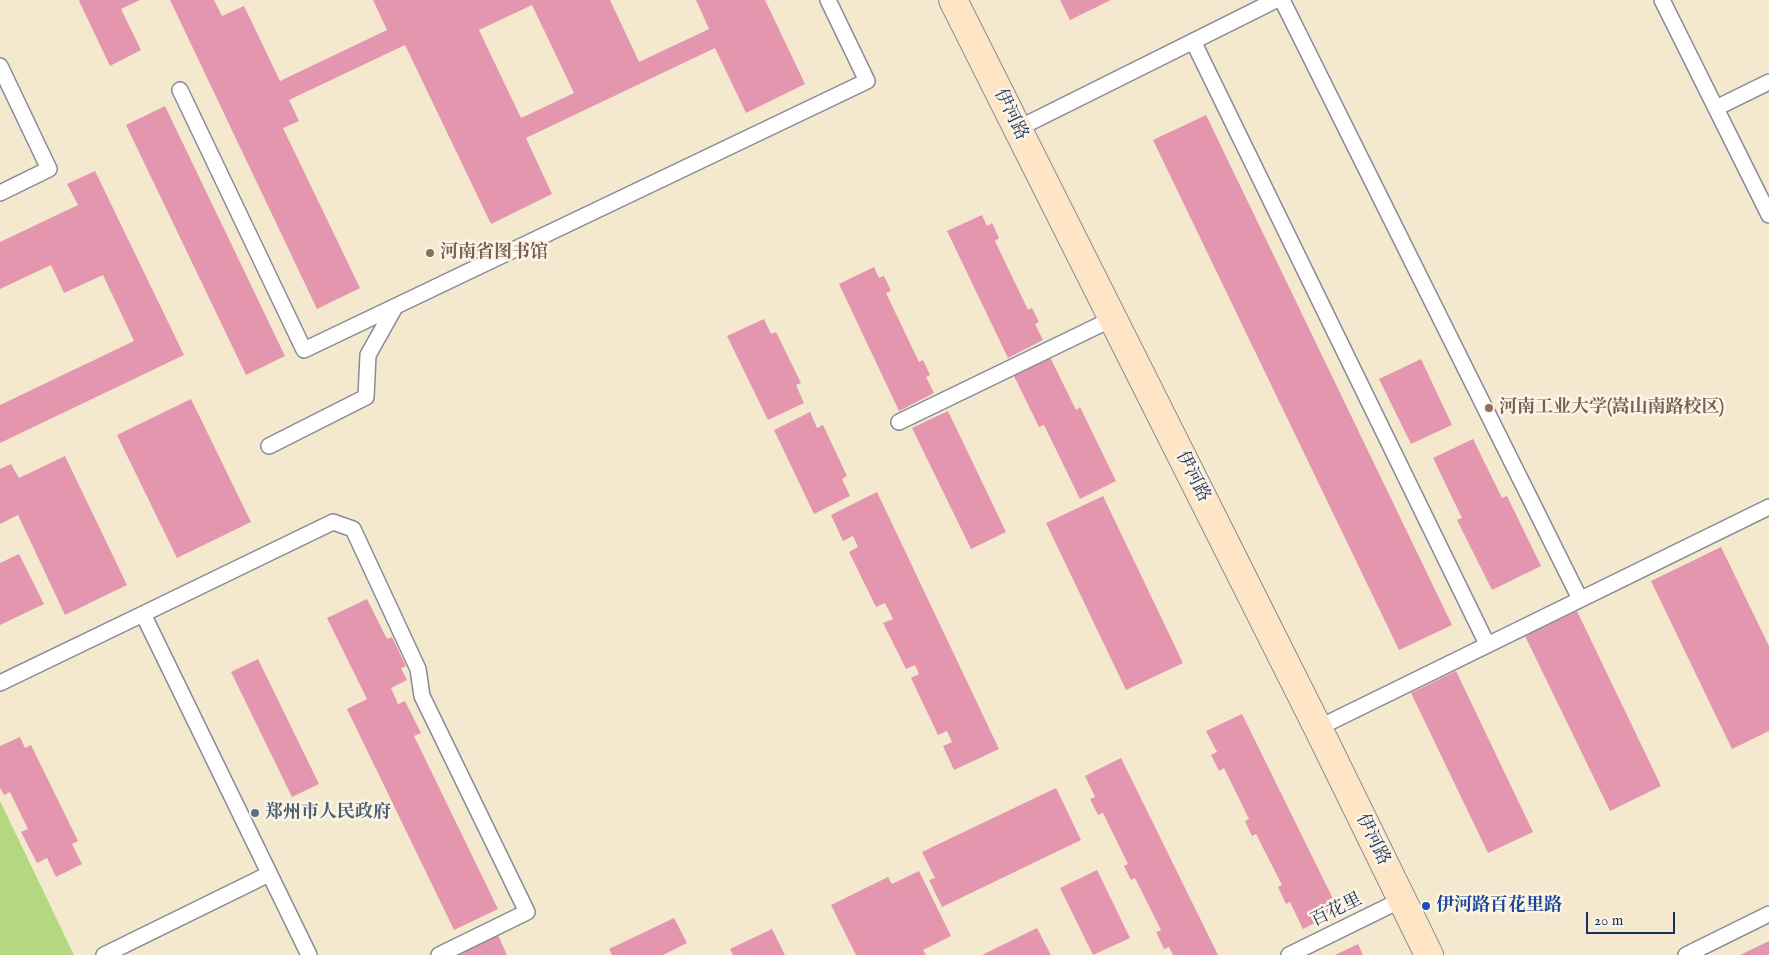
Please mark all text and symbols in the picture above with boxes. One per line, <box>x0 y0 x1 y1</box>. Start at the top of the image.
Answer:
street label: 伊河路 <box>988 86 1032 144</box>
place label: 河南省图书馆 <box>440 242 548 264</box>
marker: 河南省图书馆 <box>424 247 436 259</box>
place label: 河南工业大学(嵩山南路校区) <box>1499 397 1724 419</box>
marker: 河南工业大学(嵩山南路校区) <box>1483 402 1495 414</box>
street label: 伊河路 <box>1170 448 1214 506</box>
place label: 郑州市人民政府 <box>265 802 391 824</box>
marker: 郑州市人民政府 <box>249 807 261 819</box>
street label: 伊河路 <box>1350 811 1394 869</box>
street label: 百花里 <box>1308 889 1366 933</box>
place label: 伊河路百花里路 <box>1436 895 1562 917</box>
marker: 伊河路百花里路 <box>1420 900 1432 912</box>
scale bar <box>1589 902 1678 934</box>
text: 20 m <box>1594 911 1623 930</box>

